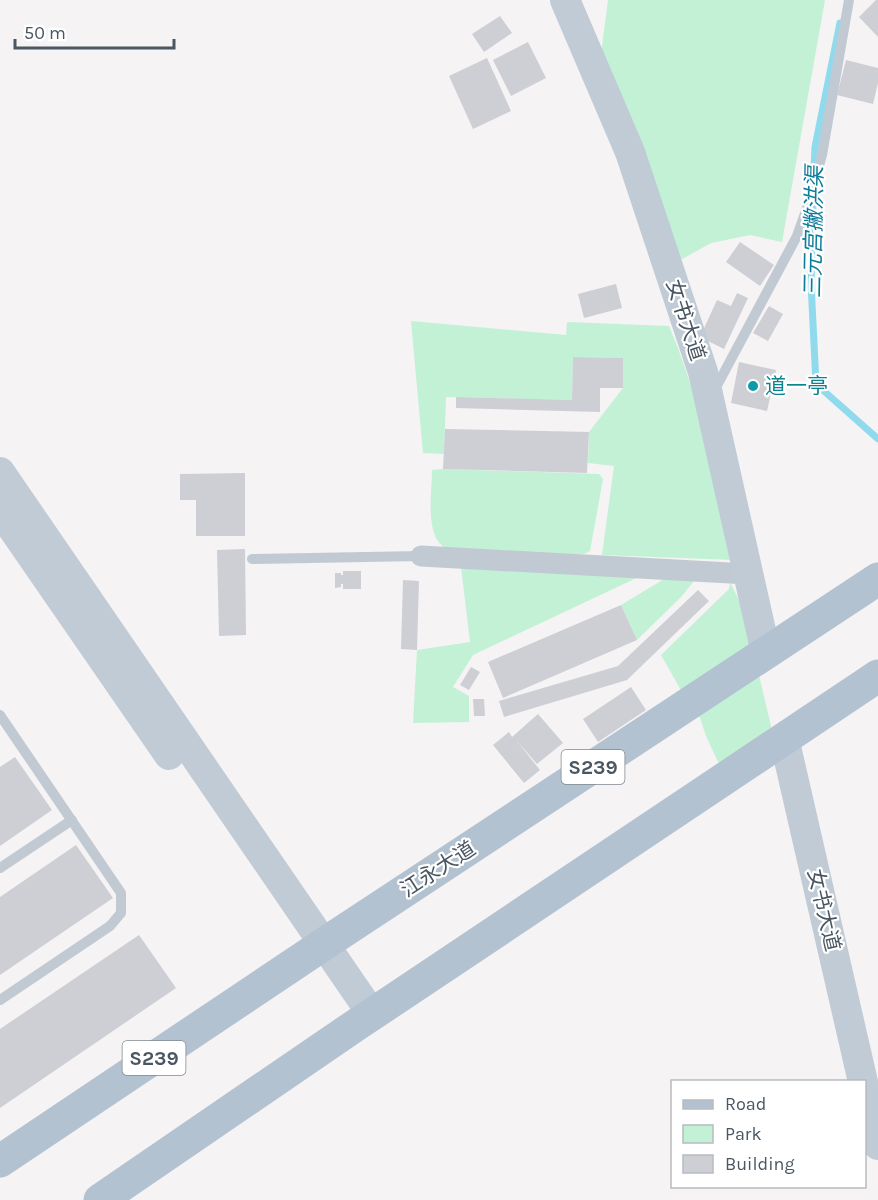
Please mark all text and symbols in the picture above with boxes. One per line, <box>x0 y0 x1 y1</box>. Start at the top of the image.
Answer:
scale bar <box>15 12 174 50</box>
text: 50 m <box>24 22 66 44</box>
water label: 三元宫撇洪渠 <box>800 163 828 298</box>
street label: 女书大道 <box>662 276 710 364</box>
place label: 道一亭 <box>765 374 828 398</box>
marker: 道一亭 <box>746 379 760 393</box>
road number: S239 <box>562 750 624 784</box>
street label: 江永大道 <box>396 836 480 902</box>
street label: 女书大道 <box>803 866 845 954</box>
road number: S239 <box>122 1041 186 1075</box>
legend <box>671 1080 866 1188</box>
text: Road <box>725 1093 766 1115</box>
text: Park <box>725 1123 762 1145</box>
text: Building <box>725 1153 795 1175</box>

